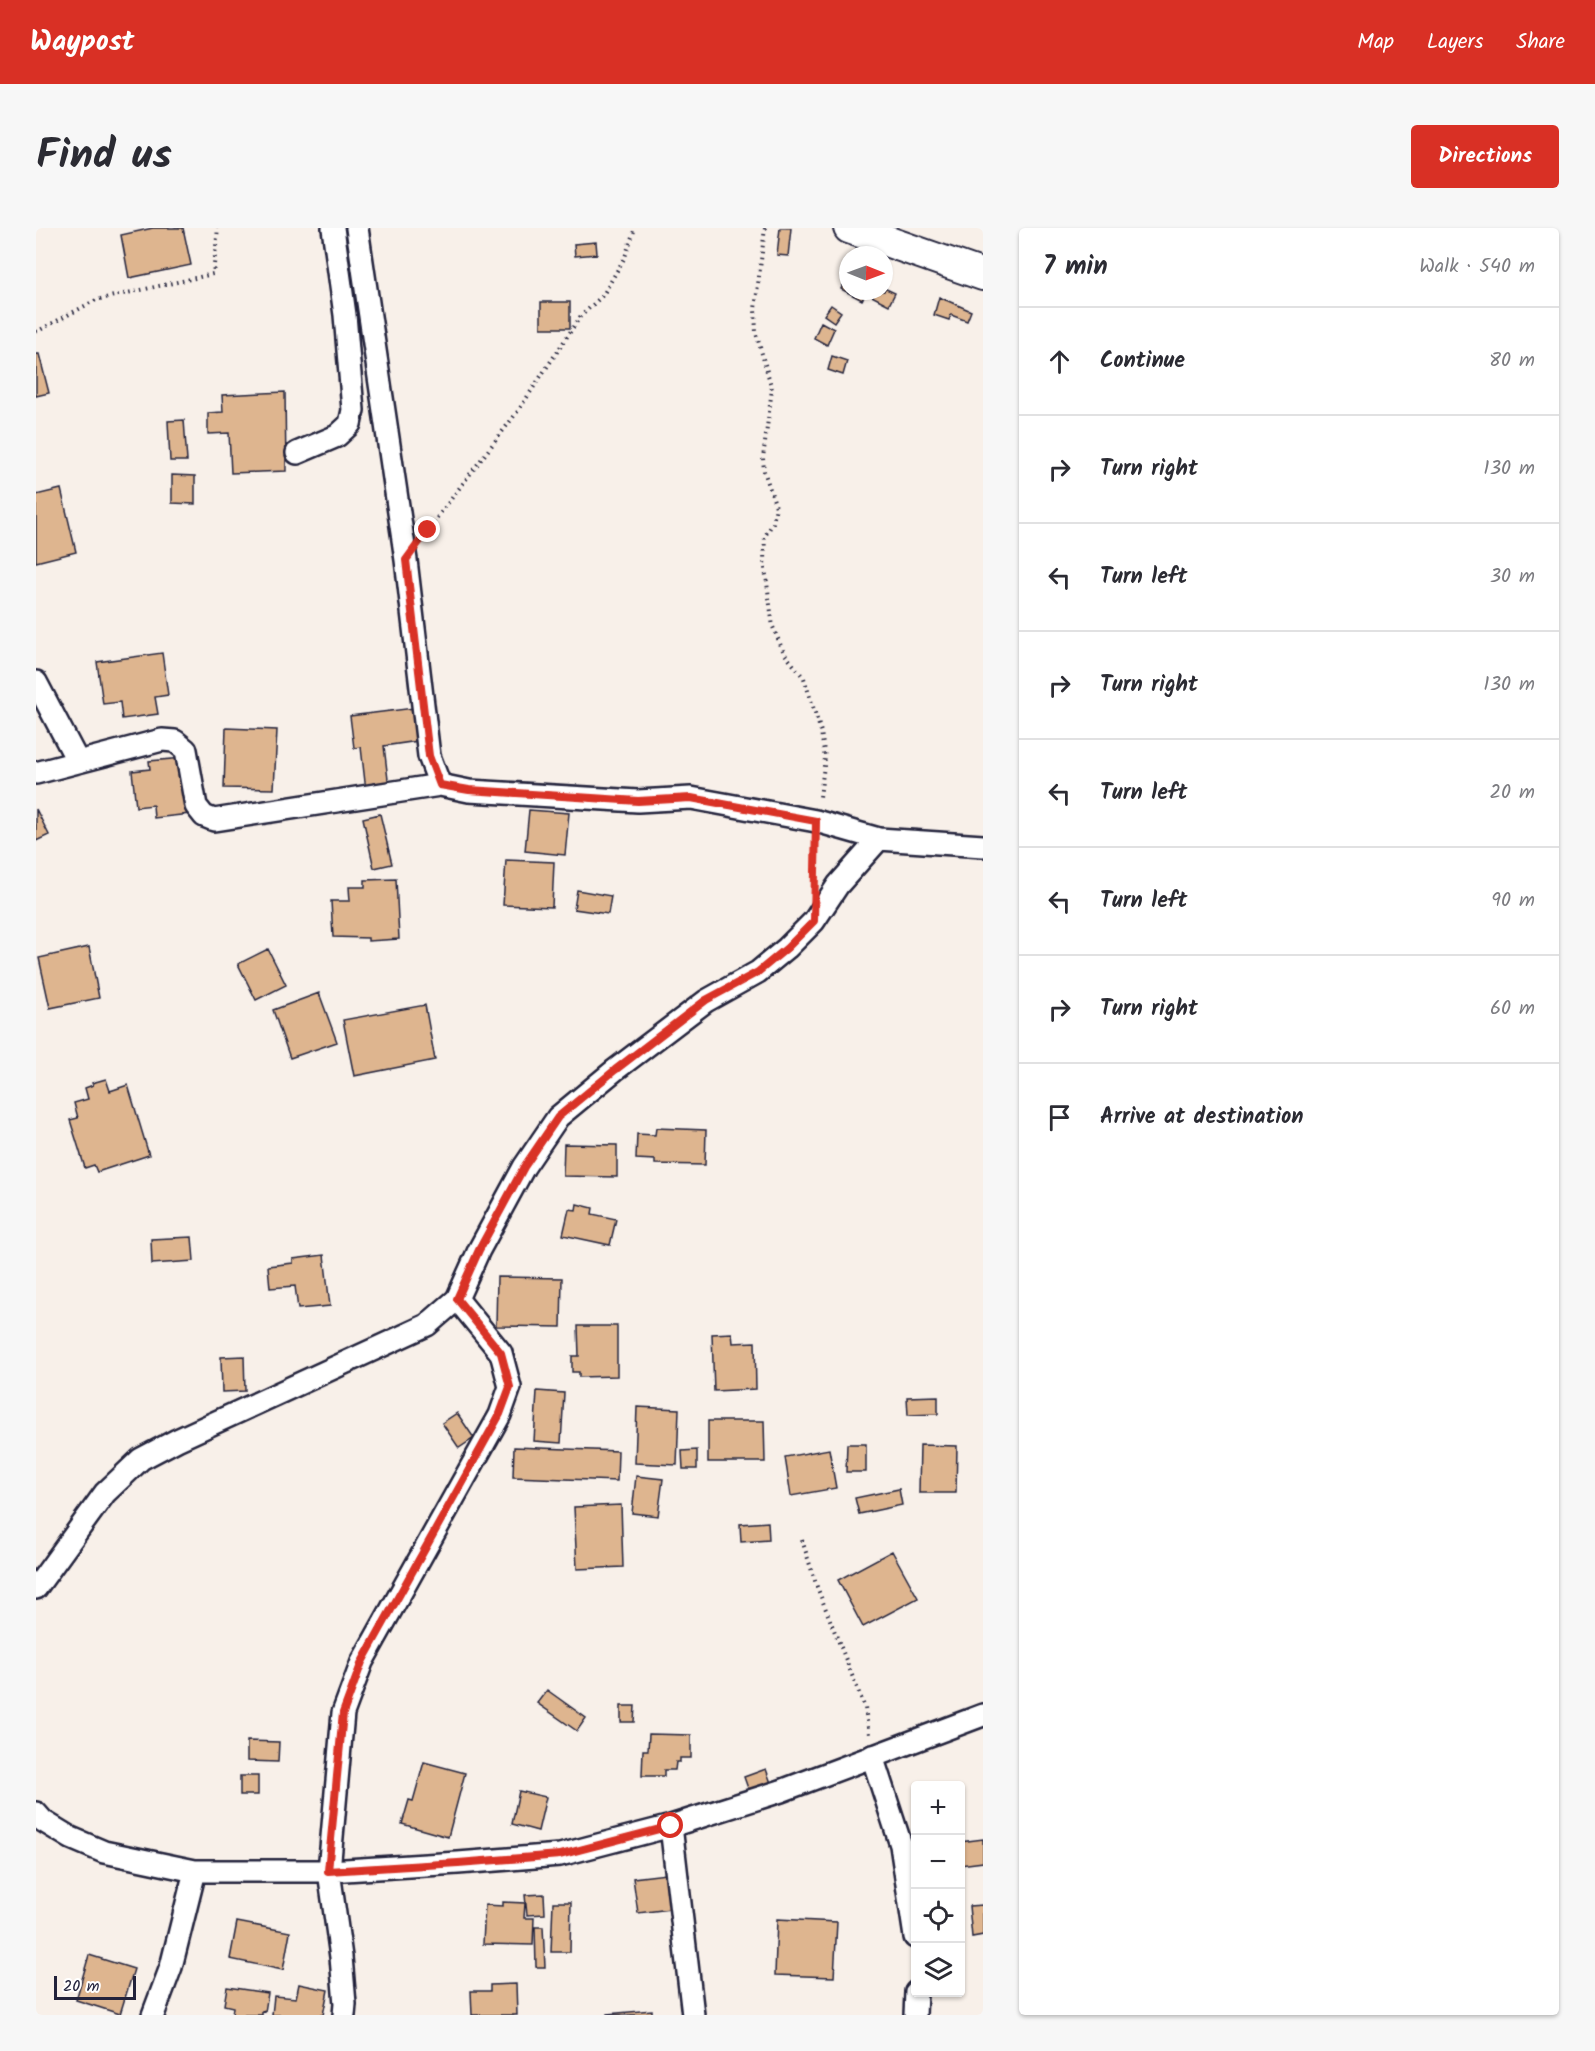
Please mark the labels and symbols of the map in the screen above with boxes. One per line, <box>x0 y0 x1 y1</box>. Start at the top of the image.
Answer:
north arrow <box>839 246 893 300</box>
route end <box>414 516 440 542</box>
route start <box>657 1812 683 1838</box>
scale bar <box>54 1973 136 2000</box>

